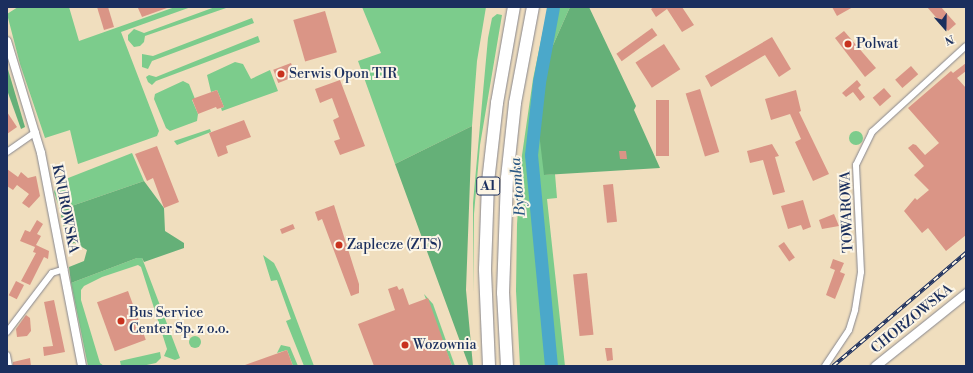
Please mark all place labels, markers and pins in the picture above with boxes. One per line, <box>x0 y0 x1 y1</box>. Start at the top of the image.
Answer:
place label: Polwat <box>856 36 898 52</box>
marker: Polwat <box>843 39 853 49</box>
place label: Serwis Opon TIR <box>289 66 397 82</box>
marker: Serwis Opon TIR <box>276 69 286 79</box>
place label: Zaplecze (ZTS) <box>347 237 442 253</box>
marker: Zaplecze (ZTS) <box>334 240 344 250</box>
place label: Bus Service Center Sp. z o.o. <box>129 305 229 338</box>
marker: Bus Service Center Sp. z o.o. <box>116 316 126 326</box>
place label: Wozownia <box>413 337 477 353</box>
marker: Wozownia <box>400 340 410 350</box>

